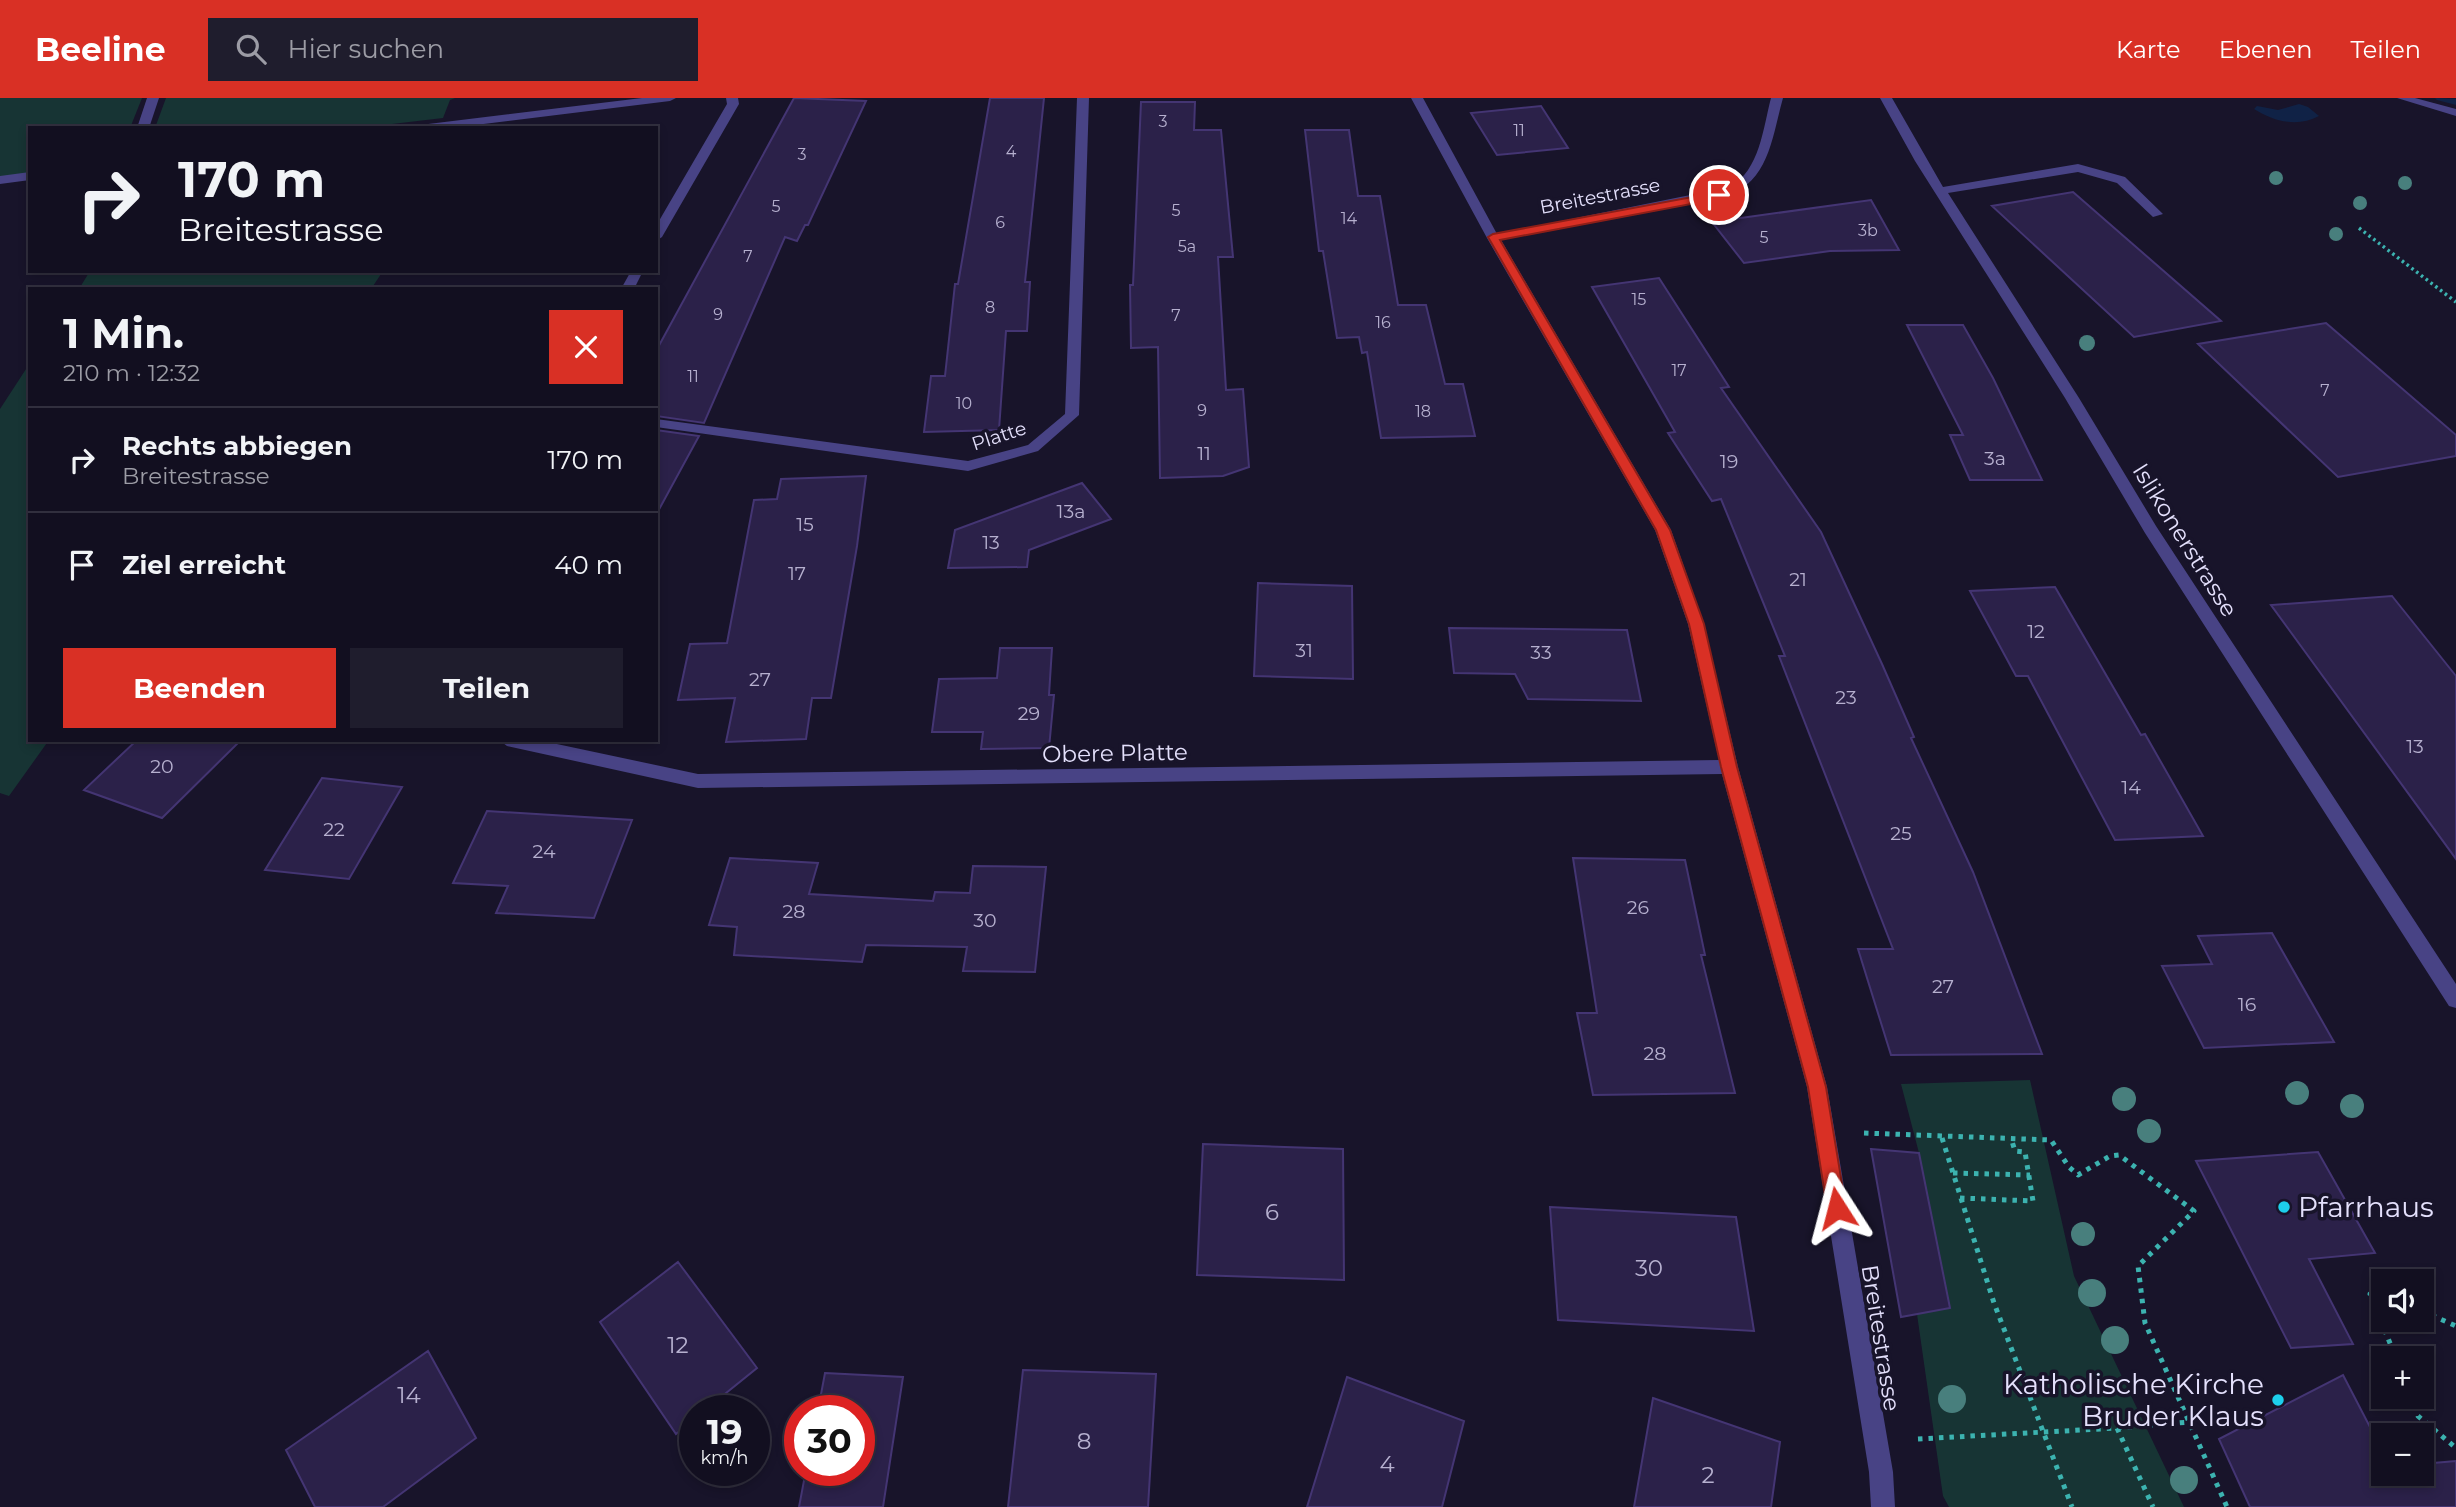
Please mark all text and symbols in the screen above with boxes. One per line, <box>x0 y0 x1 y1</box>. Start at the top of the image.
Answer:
search box <box>208 18 698 81</box>
text: Beeline <box>35 29 166 69</box>
icon: search <box>232 30 270 68</box>
text: Hier suchen <box>288 33 444 65</box>
text: Karte <box>2116 35 2181 64</box>
text: Ebenen <box>2219 35 2312 64</box>
text: Teilen <box>2350 35 2421 64</box>
house number: 3 <box>1158 112 1168 131</box>
house number: 11 <box>1513 121 1525 140</box>
house number: 4 <box>1006 142 1017 161</box>
house number: 3 <box>797 145 807 164</box>
text: 170 m <box>178 150 325 209</box>
icon: right <box>63 154 154 245</box>
pin <box>1689 165 1749 225</box>
street label: Breitestrasse <box>1538 173 1662 219</box>
icon: arrive <box>1700 176 1738 214</box>
house number: 5 <box>771 197 781 216</box>
house number: 5 <box>1171 201 1181 220</box>
house number: 14 <box>1341 209 1358 228</box>
text: Breitestrasse <box>178 210 384 249</box>
house number: 6 <box>995 213 1005 232</box>
house number: 3b <box>1858 221 1878 240</box>
house number: 5 <box>1759 228 1769 247</box>
house number: 5a <box>1178 237 1196 256</box>
house number: 7 <box>743 247 753 266</box>
house number: 15 <box>1632 290 1646 309</box>
house number: 8 <box>985 298 995 317</box>
house number: 9 <box>713 305 723 324</box>
house number: 7 <box>1171 306 1181 325</box>
text: 1 Min. <box>63 307 184 359</box>
button: close <box>549 310 623 384</box>
house number: 16 <box>1375 313 1391 332</box>
text: 210 m · 12:32 <box>63 359 200 387</box>
house number: 17 <box>1671 361 1687 380</box>
house number: 11 <box>687 367 699 386</box>
house number: 7 <box>2320 381 2330 400</box>
house number: 10 <box>956 394 972 413</box>
house number: 9 <box>1197 401 1207 420</box>
house number: 18 <box>1415 402 1431 421</box>
street label: Platte <box>969 416 1029 456</box>
text: Rechts abbiegen <box>122 430 352 462</box>
icon: right <box>63 441 101 479</box>
house number: 11 <box>1197 442 1211 465</box>
text: 170 m <box>547 444 623 476</box>
house number: 3a <box>1984 447 2006 470</box>
house number: 19 <box>1720 450 1738 473</box>
street label: Islikonerstrasse <box>2127 458 2243 622</box>
text: Breitestrasse <box>122 462 270 490</box>
house number: 13a <box>1057 500 1085 523</box>
house number: 15 <box>796 513 814 536</box>
house number: 13 <box>982 531 1000 554</box>
icon: arrive <box>63 546 101 584</box>
text: Ziel erreicht <box>122 549 286 581</box>
text: 40 m <box>554 549 623 581</box>
house number: 17 <box>788 562 806 585</box>
house number: 21 <box>1789 568 1807 591</box>
house number: 12 <box>2027 620 2045 643</box>
house number: 31 <box>1295 639 1313 662</box>
house number: 33 <box>1530 641 1552 664</box>
button: Beenden <box>63 648 336 728</box>
button: Teilen <box>350 648 623 728</box>
house number: 27 <box>749 668 771 691</box>
house number: 23 <box>1835 686 1857 709</box>
house number: 29 <box>1018 702 1040 725</box>
house number: 13 <box>2406 735 2424 758</box>
street label: Obere Platte <box>1042 738 1188 768</box>
house number: 20 <box>150 755 174 778</box>
house number: 14 <box>2121 776 2141 799</box>
house number: 22 <box>323 818 345 841</box>
house number: 25 <box>1890 822 1912 845</box>
house number: 24 <box>533 840 556 863</box>
house number: 26 <box>1627 896 1649 919</box>
house number: 28 <box>783 900 805 923</box>
house number: 30 <box>973 909 997 932</box>
house number: 27 <box>1932 975 1954 998</box>
house number: 16 <box>2238 993 2256 1016</box>
house number: 28 <box>1644 1042 1666 1065</box>
position arrow <box>1800 1171 1874 1245</box>
place label: Pfarrhaus <box>2298 1190 2434 1224</box>
house number: 6 <box>1265 1198 1279 1226</box>
marker: Pfarrhaus <box>2276 1199 2292 1215</box>
house number: 30 <box>1635 1254 1663 1282</box>
street label: Breitestrasse <box>1856 1263 1906 1413</box>
map controls <box>2371 1269 2434 1486</box>
button: sound <box>2371 1269 2434 1332</box>
house number: 12 <box>667 1331 689 1359</box>
button: + <box>2371 1346 2434 1409</box>
place label: Katholische Kirche Bruder Klaus <box>2003 1367 2264 1433</box>
house number: 14 <box>397 1381 421 1409</box>
marker: Katholische Kirche Bruder Klaus <box>2270 1392 2286 1408</box>
speed limit sign: 30 <box>784 1395 875 1486</box>
text: 19 <box>706 1410 743 1453</box>
button: − <box>2371 1423 2434 1486</box>
house number: 8 <box>1077 1427 1091 1455</box>
text: km/h <box>700 1447 749 1469</box>
house number: 4 <box>1379 1450 1395 1478</box>
house number: 2 <box>1701 1461 1715 1489</box>

